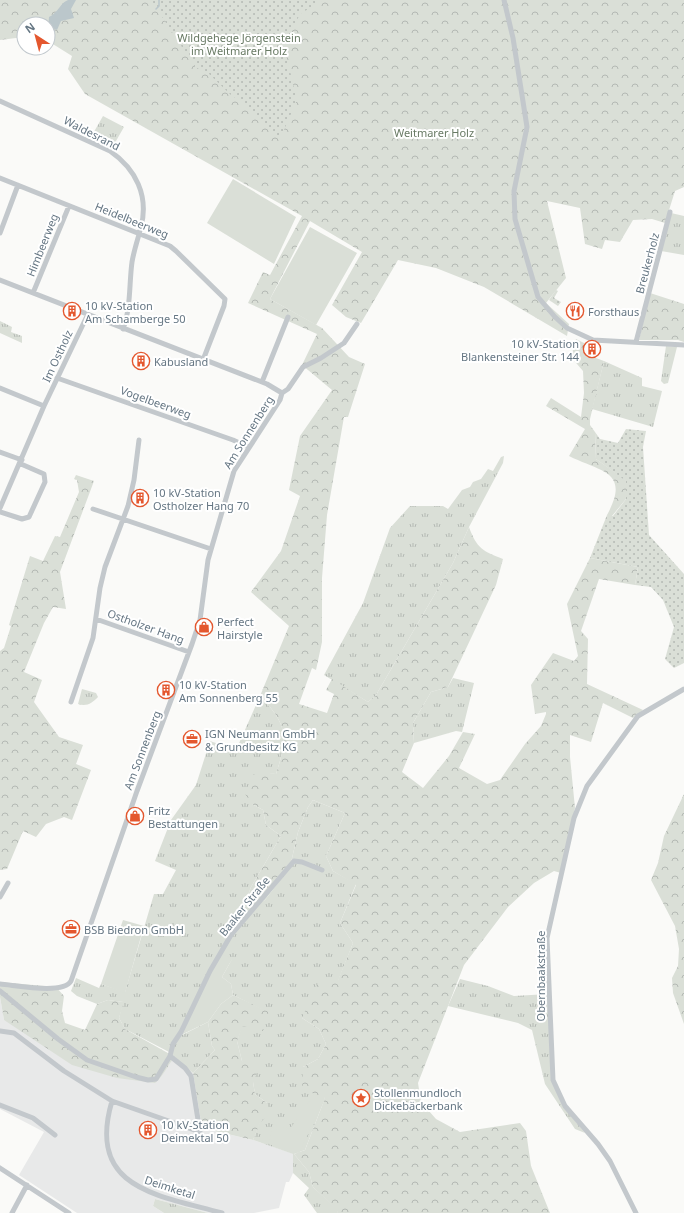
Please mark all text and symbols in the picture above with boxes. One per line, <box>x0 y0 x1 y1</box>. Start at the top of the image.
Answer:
north arrow <box>16 16 56 56</box>
text: N <box>22 19 38 36</box>
park label: Wildgehege Jörgenstein im Weitmarer Holz <box>177 30 301 58</box>
street label: Waldesrand <box>61 112 123 154</box>
park label: Weitmarer Holz <box>394 125 474 140</box>
street label: Heidelbeerweg <box>93 198 171 242</box>
street label: Himbeerweg <box>23 211 61 279</box>
street label: Breukerholz <box>632 231 662 295</box>
place label: 10 kV-Station Am Schamberge 50 <box>85 298 186 326</box>
building icon: 10 kV-Station Am Schamberge 50 <box>62 301 82 321</box>
restaurant icon: Forsthaus <box>565 301 585 321</box>
place label: Forsthaus <box>588 304 639 319</box>
street label: Im Ostholz <box>38 327 76 385</box>
place label: 10 kV-Station Blankensteiner Str. 144 <box>461 336 580 364</box>
building icon: 10 kV-Station Blankensteiner Str. 144 <box>582 339 602 359</box>
building icon: Kabusland <box>131 351 151 371</box>
place label: Kabusland <box>154 354 208 369</box>
street label: Vogelbeerweg <box>119 382 193 422</box>
street label: Am Sonnenberg <box>219 393 277 471</box>
place label: 10 kV-Station Ostholzer Hang 70 <box>153 485 249 513</box>
building icon: 10 kV-Station Ostholzer Hang 70 <box>130 488 150 508</box>
street label: Ostholzer Hang <box>105 605 187 647</box>
place label: Perfect Hairstyle <box>217 614 263 642</box>
shop icon: Perfect Hairstyle <box>194 617 214 637</box>
place label: 10 kV-Station Am Sonnenberg 55 <box>179 677 278 705</box>
building icon: 10 kV-Station Am Sonnenberg 55 <box>156 680 176 700</box>
street label: Am Sonnenberg <box>120 708 164 792</box>
place label: IGN Neumann GmbH & Grundbesitz KG <box>205 726 315 754</box>
office icon: IGN Neumann GmbH & Grundbesitz KG <box>182 729 202 749</box>
place label: Fritz Bestattungen <box>148 803 218 831</box>
shop icon: Fritz Bestattungen <box>125 806 145 826</box>
street label: Baaker Straße <box>215 873 273 939</box>
office icon: BSB Biedron GmbH <box>61 919 81 939</box>
place label: BSB Biedron GmbH <box>84 922 184 937</box>
street label: Obernbaakstraße <box>533 931 548 1021</box>
place label: Stollenmundloch Dickebäckerbank <box>374 1085 463 1113</box>
place icon: Stollenmundloch Dickebäckerbank <box>351 1088 371 1108</box>
place label: 10 kV-Station Deimektal 50 <box>161 1117 229 1145</box>
building icon: 10 kV-Station Deimektal 50 <box>138 1120 158 1140</box>
street label: Deimketal <box>143 1172 197 1202</box>

